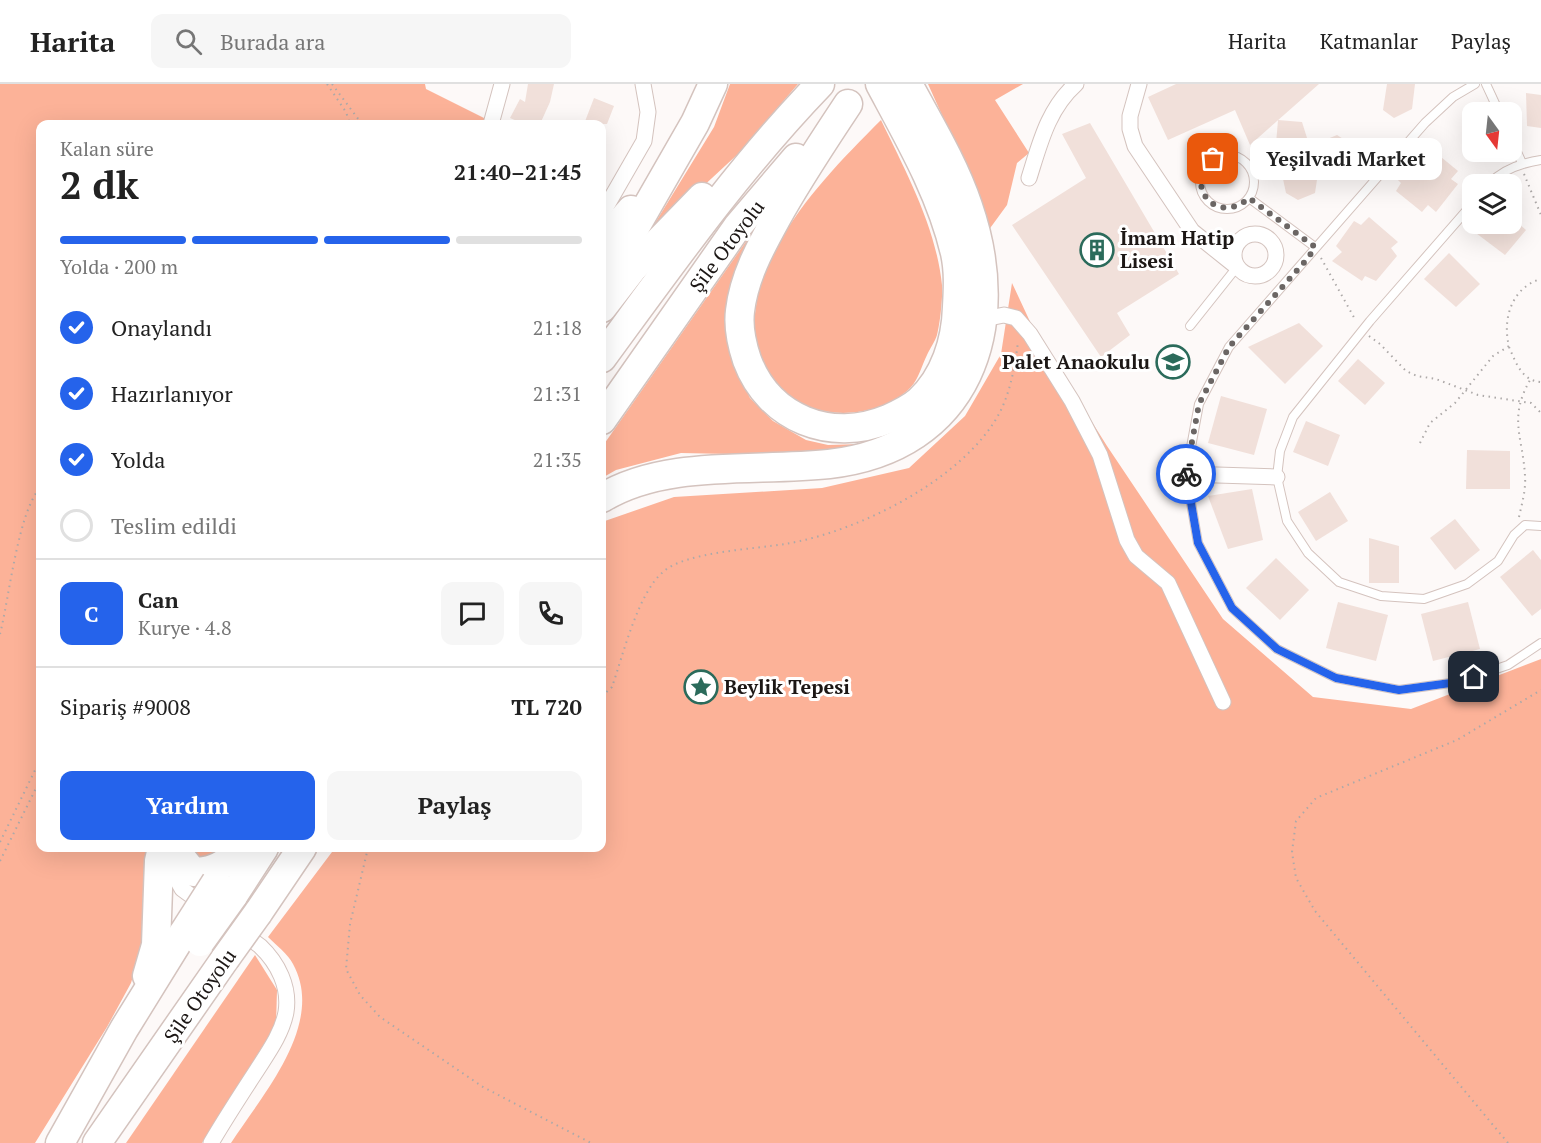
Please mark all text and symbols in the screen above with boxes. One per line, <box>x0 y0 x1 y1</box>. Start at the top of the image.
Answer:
search box <box>151 14 571 68</box>
text: Harita <box>30 23 115 60</box>
icon: search <box>172 25 205 58</box>
text: Burada ara <box>220 27 325 56</box>
text: Harita <box>1228 27 1287 55</box>
text: Katmanlar <box>1320 27 1418 55</box>
text: Paylaş <box>1451 27 1511 55</box>
north arrow <box>1462 102 1522 162</box>
map controls <box>1462 102 1522 234</box>
pin <box>1187 133 1238 184</box>
text: Kalan süre <box>60 135 154 162</box>
callout: Yeşilvadi Market <box>1249 138 1441 180</box>
icon: bag <box>1196 142 1229 175</box>
text: Yeşilvadi Market <box>1266 145 1426 172</box>
text: 21:40–21:45 <box>454 157 582 186</box>
text: 2 dk <box>60 158 139 210</box>
button: layers <box>1462 174 1522 234</box>
street label: Şile Otoyolu <box>683 194 770 297</box>
place label: İmam Hatip Lisesi <box>1120 224 1234 274</box>
building icon: İmam Hatip Lisesi <box>1079 232 1115 268</box>
text: Yolda · 200 m <box>60 253 178 280</box>
icon: check <box>60 311 93 344</box>
text: Onaylandı <box>111 313 212 342</box>
text: 21:18 <box>533 314 582 341</box>
school or university icon: Palet Anaokulu <box>1155 344 1191 380</box>
place label: Palet Anaokulu <box>1002 348 1151 375</box>
icon: check <box>60 377 93 410</box>
text: Hazırlanıyor <box>111 379 233 408</box>
text: 21:31 <box>533 380 582 407</box>
icon: check <box>60 443 93 476</box>
courier <box>1156 444 1216 504</box>
text: Yolda <box>111 445 165 474</box>
text: 21:35 <box>533 446 582 473</box>
icon: bike <box>1170 458 1203 491</box>
text: Teslim edildi <box>111 511 237 540</box>
button: chat <box>441 582 504 645</box>
button: phone <box>519 582 582 645</box>
text: Can <box>138 585 179 614</box>
text: C <box>84 599 99 628</box>
text: Kurye · 4.8 <box>138 614 232 641</box>
pin <box>1448 651 1499 702</box>
icon: home <box>1457 660 1490 693</box>
place icon: Beylik Tepesi <box>683 669 719 705</box>
place label: Beylik Tepesi <box>724 673 850 700</box>
text: Sipariş #9008 <box>60 692 191 721</box>
text: TL 720 <box>511 692 582 721</box>
button: Yardım <box>60 771 315 840</box>
button: Paylaş <box>327 771 582 840</box>
street label: Şile Otoyolu <box>157 943 242 1048</box>

